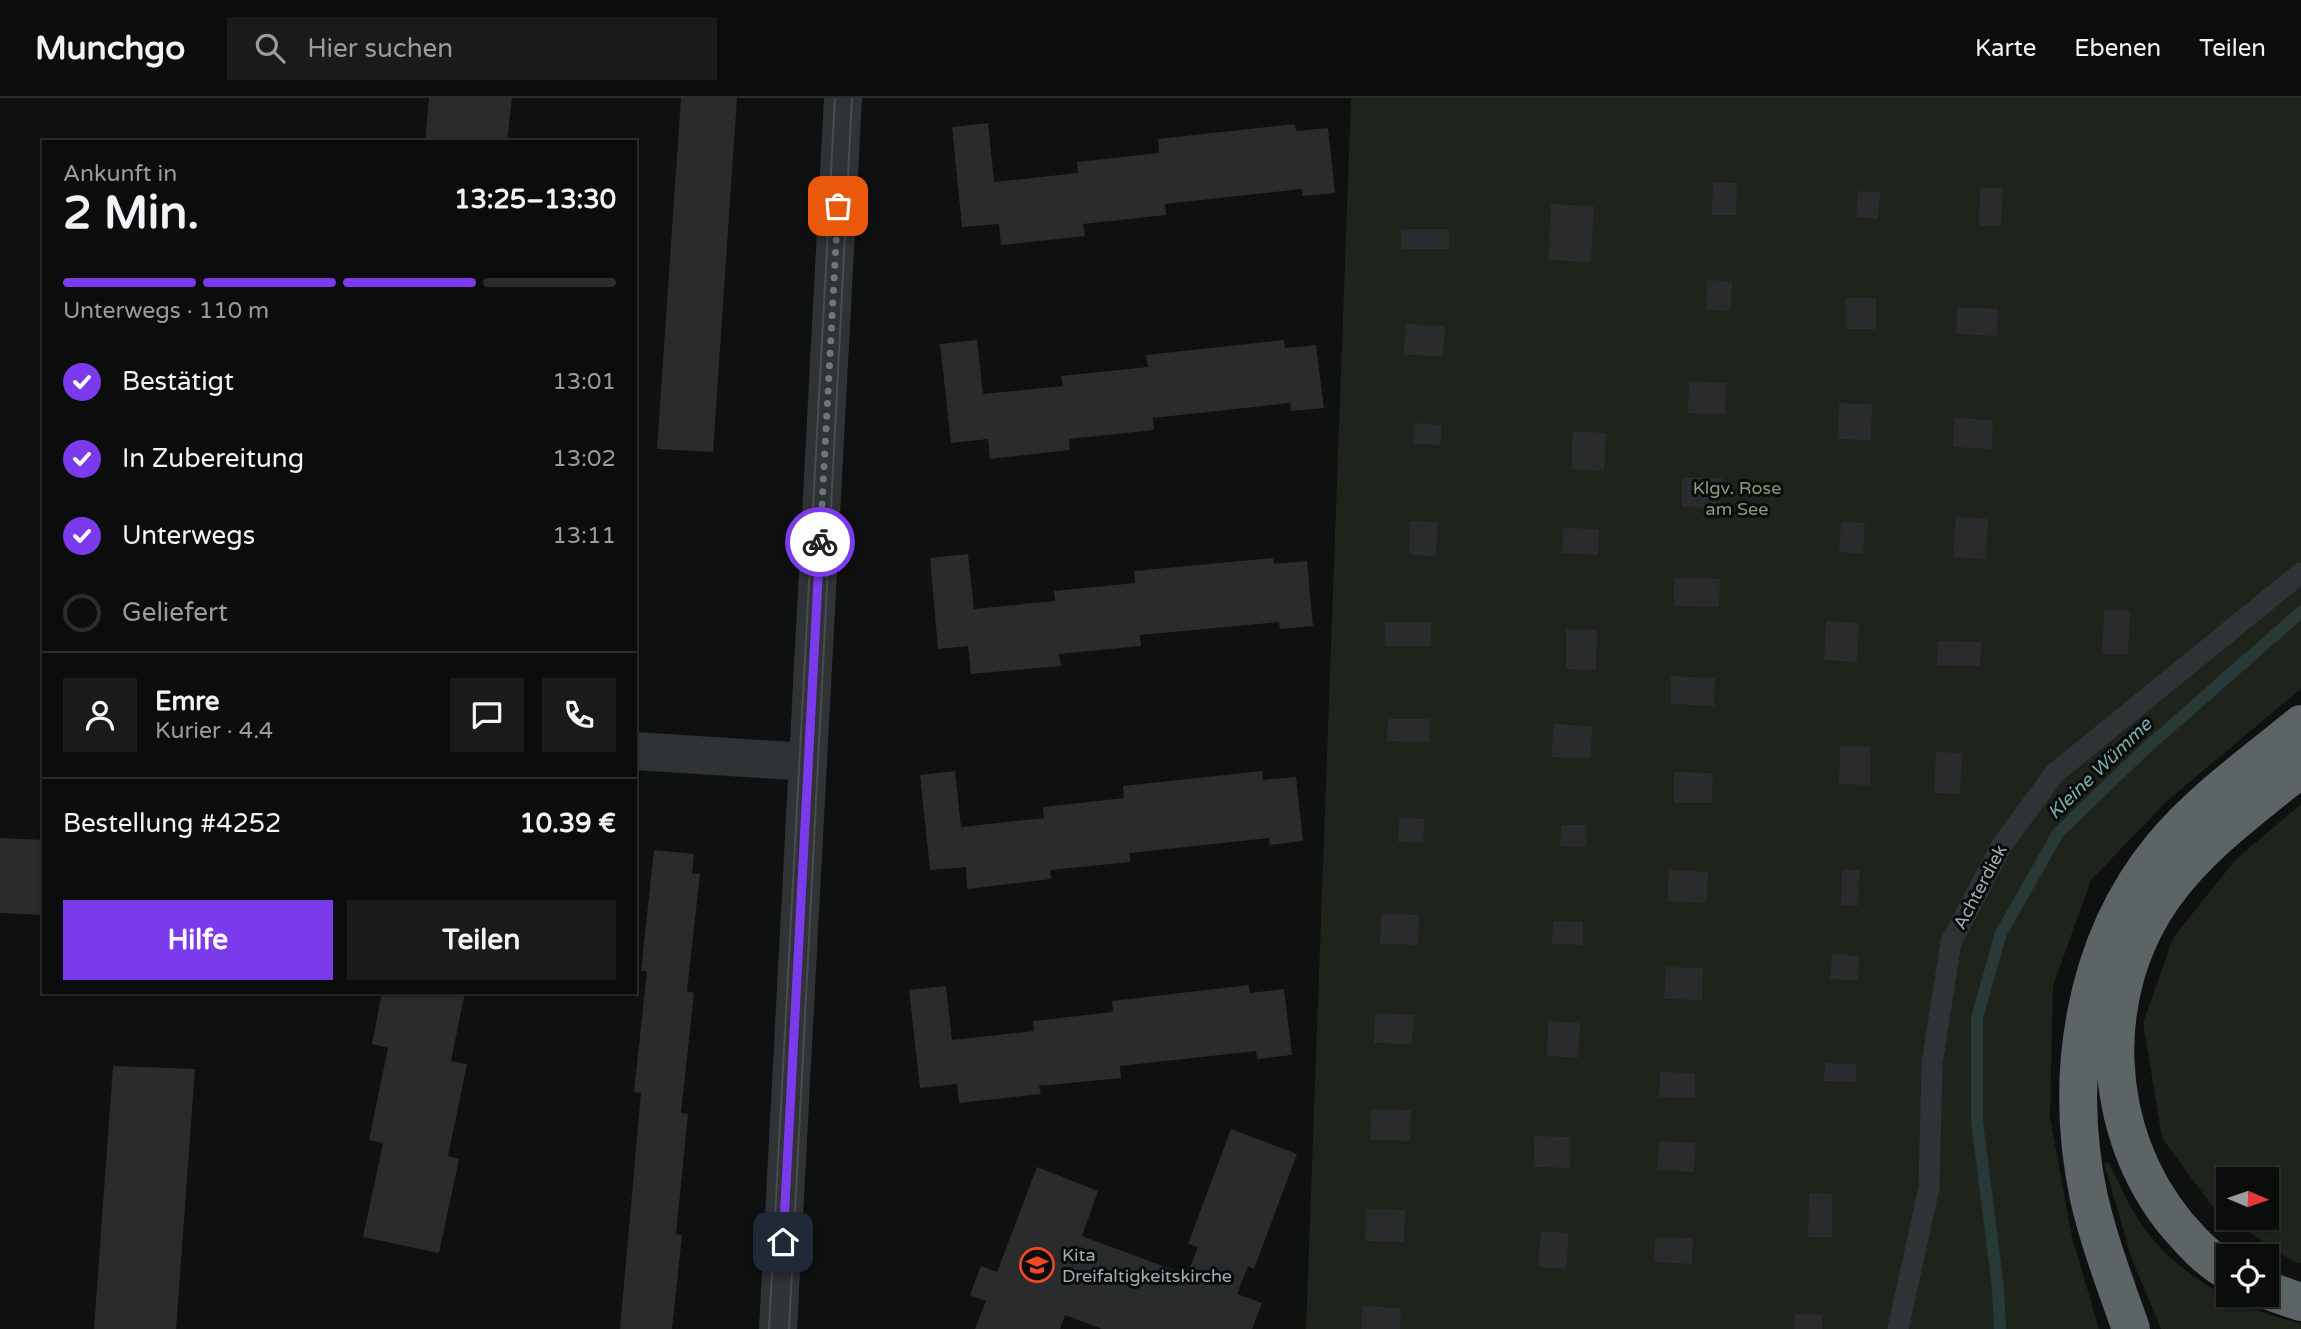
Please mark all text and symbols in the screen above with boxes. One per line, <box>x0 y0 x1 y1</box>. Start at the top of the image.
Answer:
search box <box>227 17 717 80</box>
text: Munchgo <box>35 29 185 68</box>
icon: search <box>251 29 289 67</box>
text: Hier suchen <box>307 33 453 64</box>
text: Karte <box>1975 34 2036 63</box>
text: Ebenen <box>2074 34 2161 63</box>
text: Teilen <box>2199 34 2266 63</box>
text: Ankunft in <box>63 160 177 188</box>
pin <box>808 176 868 236</box>
text: 13:25–13:30 <box>454 184 616 215</box>
text: 2 Min. <box>63 186 199 241</box>
icon: bag <box>819 187 857 225</box>
text: Unterwegs · 110 m <box>63 297 269 325</box>
icon: check <box>63 363 101 401</box>
text: Bestätigt <box>122 366 234 397</box>
text: 13:01 <box>552 368 616 396</box>
icon: check <box>63 440 101 478</box>
text: In Zubereitung <box>122 443 304 474</box>
text: 13:02 <box>552 445 616 473</box>
park label: Klgv. Rose am See <box>1693 477 1781 520</box>
courier <box>785 507 855 577</box>
icon: check <box>63 517 101 555</box>
text: Unterwegs <box>122 520 255 551</box>
text: 13:11 <box>552 522 616 550</box>
icon: bike <box>801 523 839 561</box>
text: Geliefert <box>122 597 228 628</box>
button: person <box>63 678 137 752</box>
button: chat <box>450 678 524 752</box>
button: phone <box>542 678 616 752</box>
text: Emre <box>155 686 220 717</box>
water label: Kleine Wümme <box>2043 713 2157 824</box>
text: Kurier · 4.4 <box>155 717 273 745</box>
text: Bestellung #4252 <box>63 808 281 839</box>
text: 10.39 € <box>519 808 616 839</box>
street label: Achterdiek <box>1948 841 2012 933</box>
button: Hilfe <box>63 900 333 980</box>
button: Teilen <box>347 900 616 980</box>
north arrow <box>2216 1167 2278 1230</box>
map controls <box>2216 1167 2279 1307</box>
pin <box>753 1212 813 1272</box>
icon: home <box>764 1223 802 1261</box>
place label: Kita Dreifaltigkeitskirche <box>1062 1244 1232 1287</box>
button: locate <box>2216 1244 2279 1307</box>
school or university icon: Kita Dreifaltigkeitskirche <box>1018 1246 1056 1284</box>

